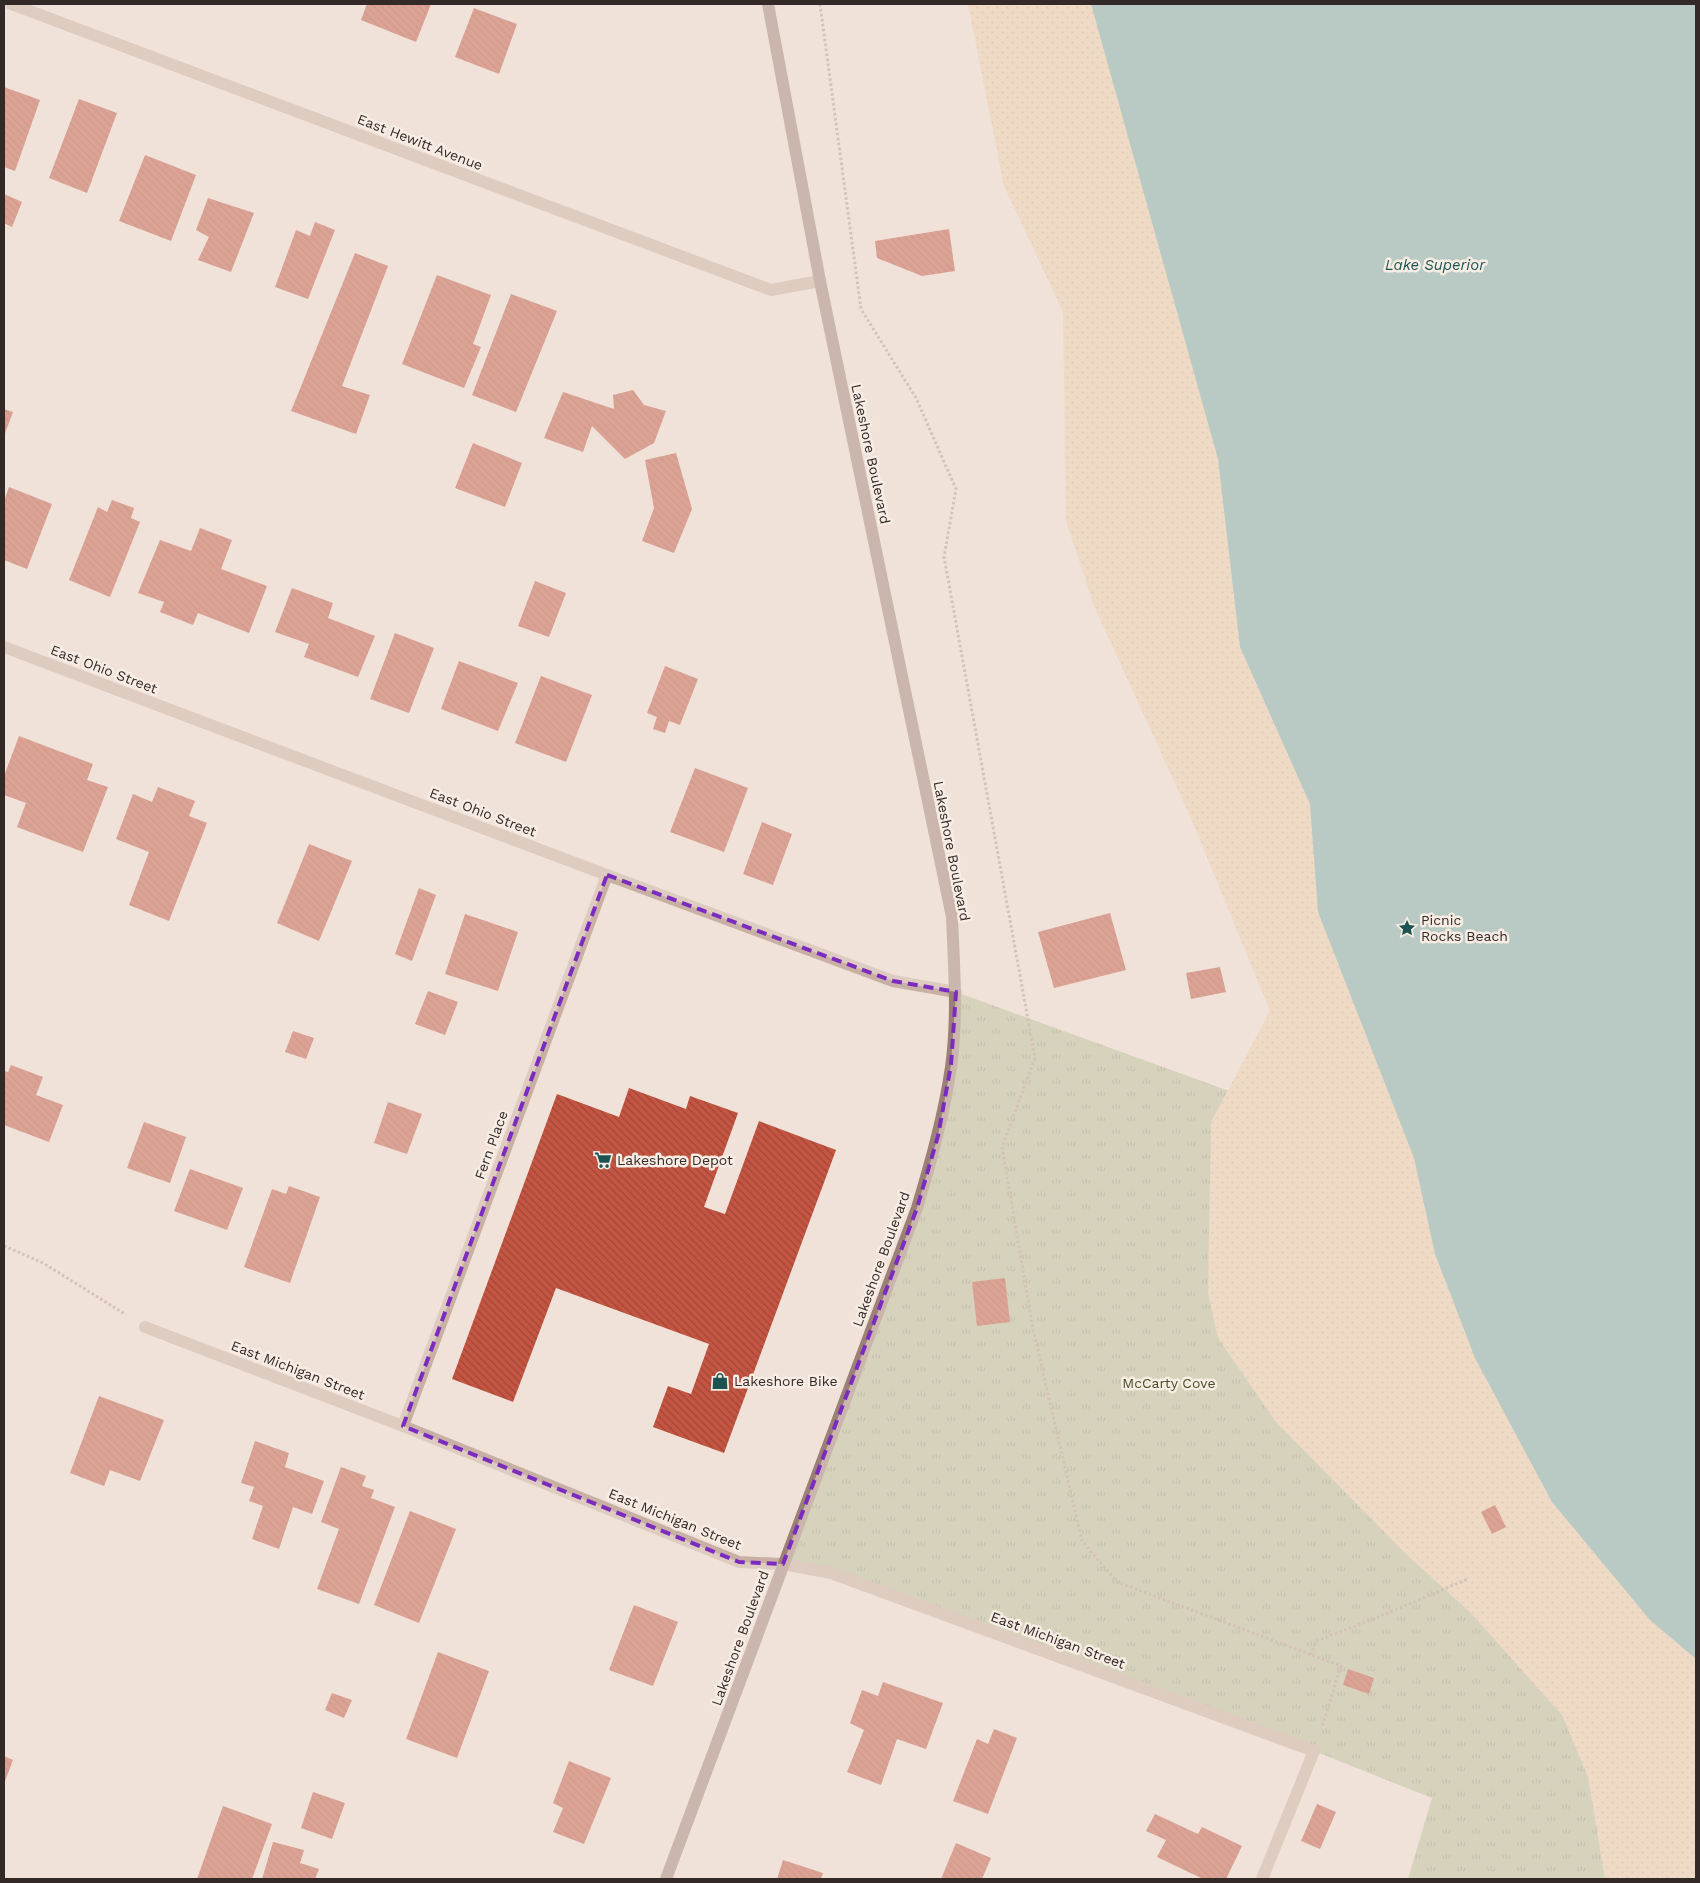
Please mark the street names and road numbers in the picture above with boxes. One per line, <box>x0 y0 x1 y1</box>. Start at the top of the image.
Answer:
street label: East Hewitt Avenue <box>355 111 485 173</box>
street label: Lakeshore Boulevard <box>848 383 894 525</box>
street label: East Ohio Street <box>48 641 160 697</box>
street label: Lakeshore Boulevard <box>931 780 973 922</box>
street label: East Ohio Street <box>427 784 539 840</box>
street label: Fern Place <box>471 1109 511 1181</box>
street label: Lakeshore Boulevard <box>849 1189 913 1329</box>
street label: East Michigan Street <box>229 1337 367 1403</box>
street label: East Michigan Street <box>606 1485 744 1553</box>
street label: Lakeshore Boulevard <box>708 1568 772 1708</box>
street label: East Michigan Street <box>989 1608 1127 1672</box>

